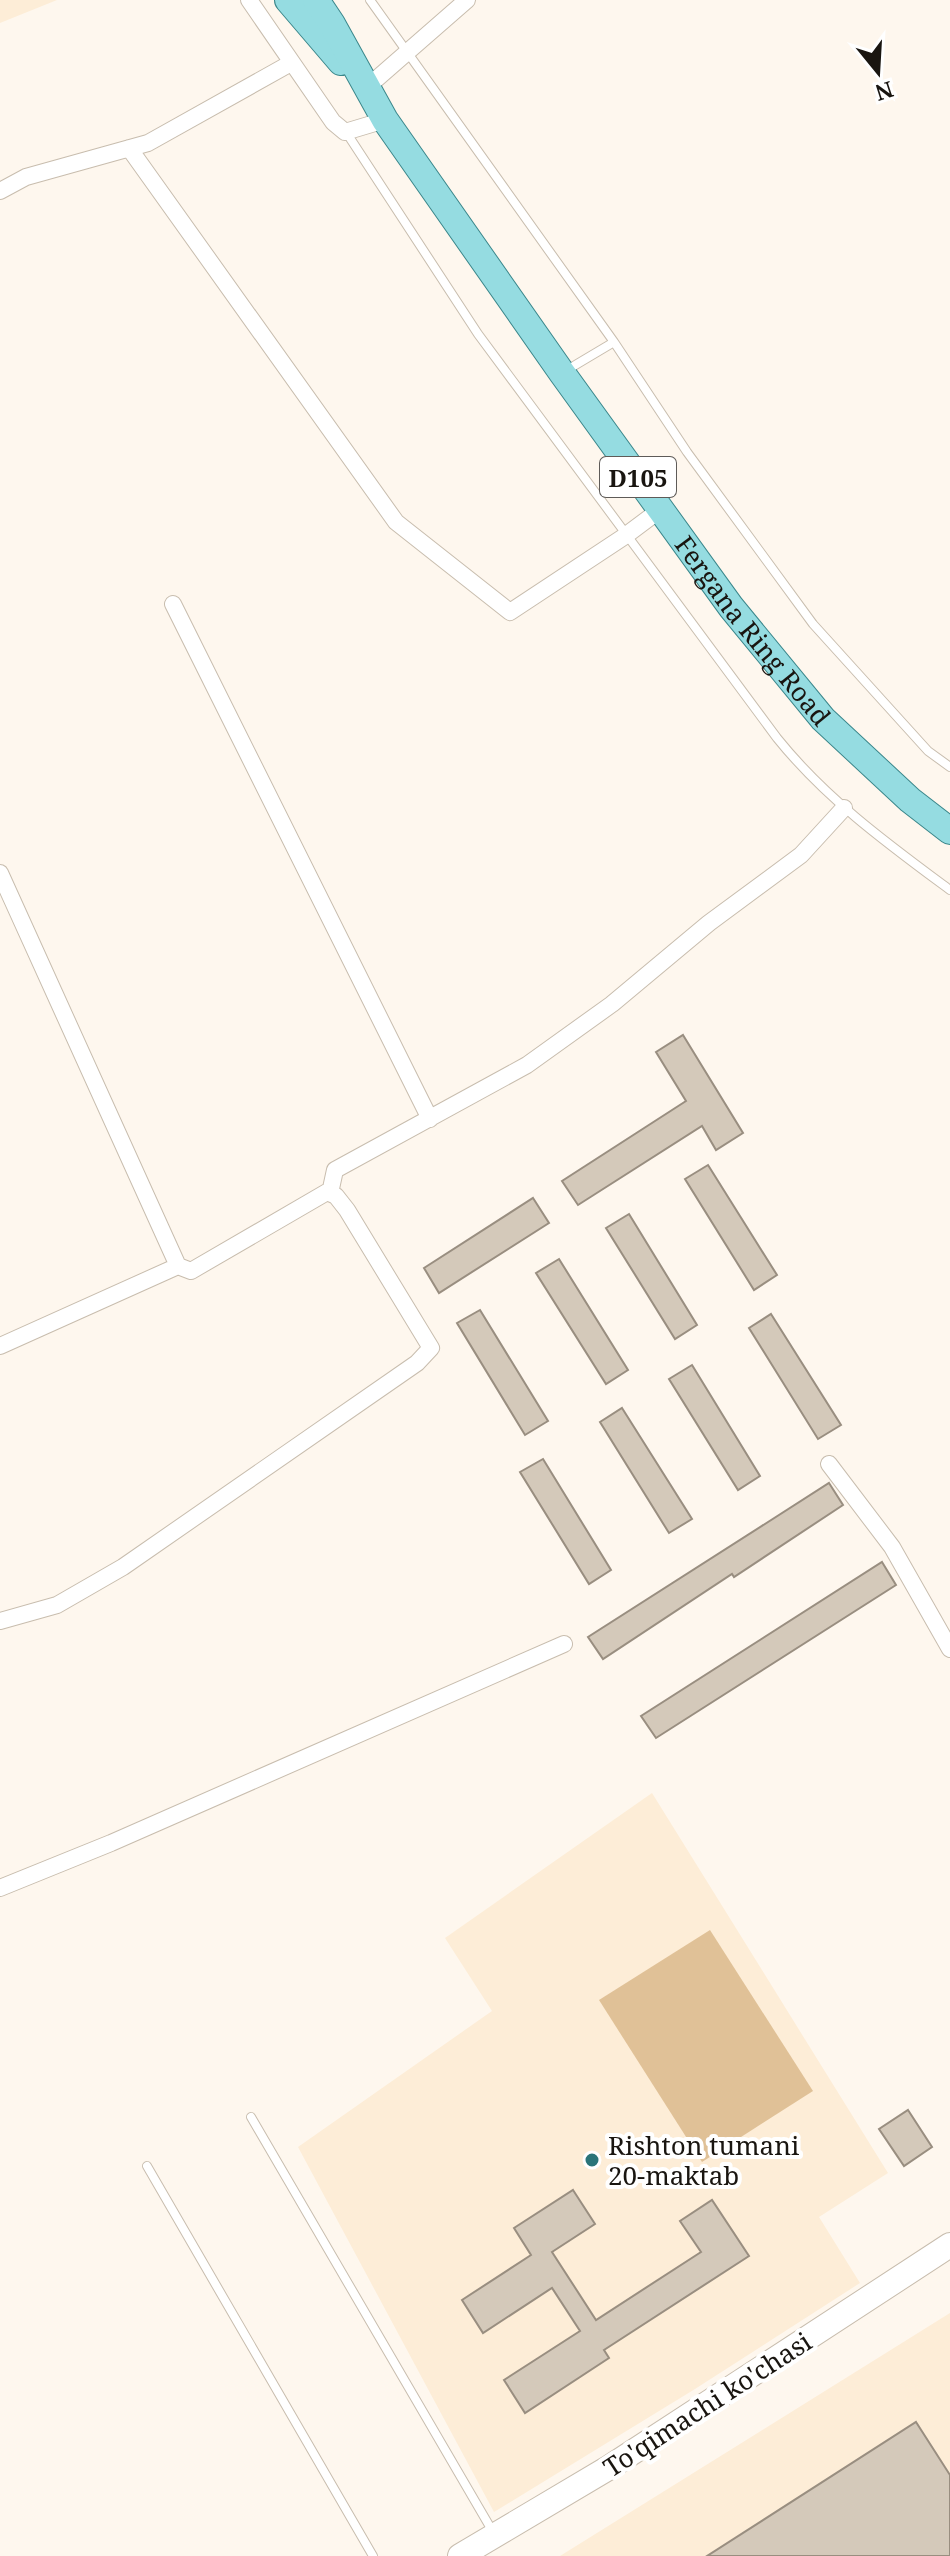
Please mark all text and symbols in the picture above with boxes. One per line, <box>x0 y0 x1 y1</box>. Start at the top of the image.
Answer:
north arrow <box>838 32 918 112</box>
text: N <box>872 75 897 109</box>
road number: D105 <box>600 457 676 497</box>
street label: Fergana Ring Road <box>667 528 839 733</box>
place label: Rishton tumani 20-maktab <box>608 2127 799 2193</box>
marker: Rishton tumani 20-maktab <box>583 2151 601 2169</box>
street label: To'qimachi ko'chasi <box>596 2323 818 2485</box>

